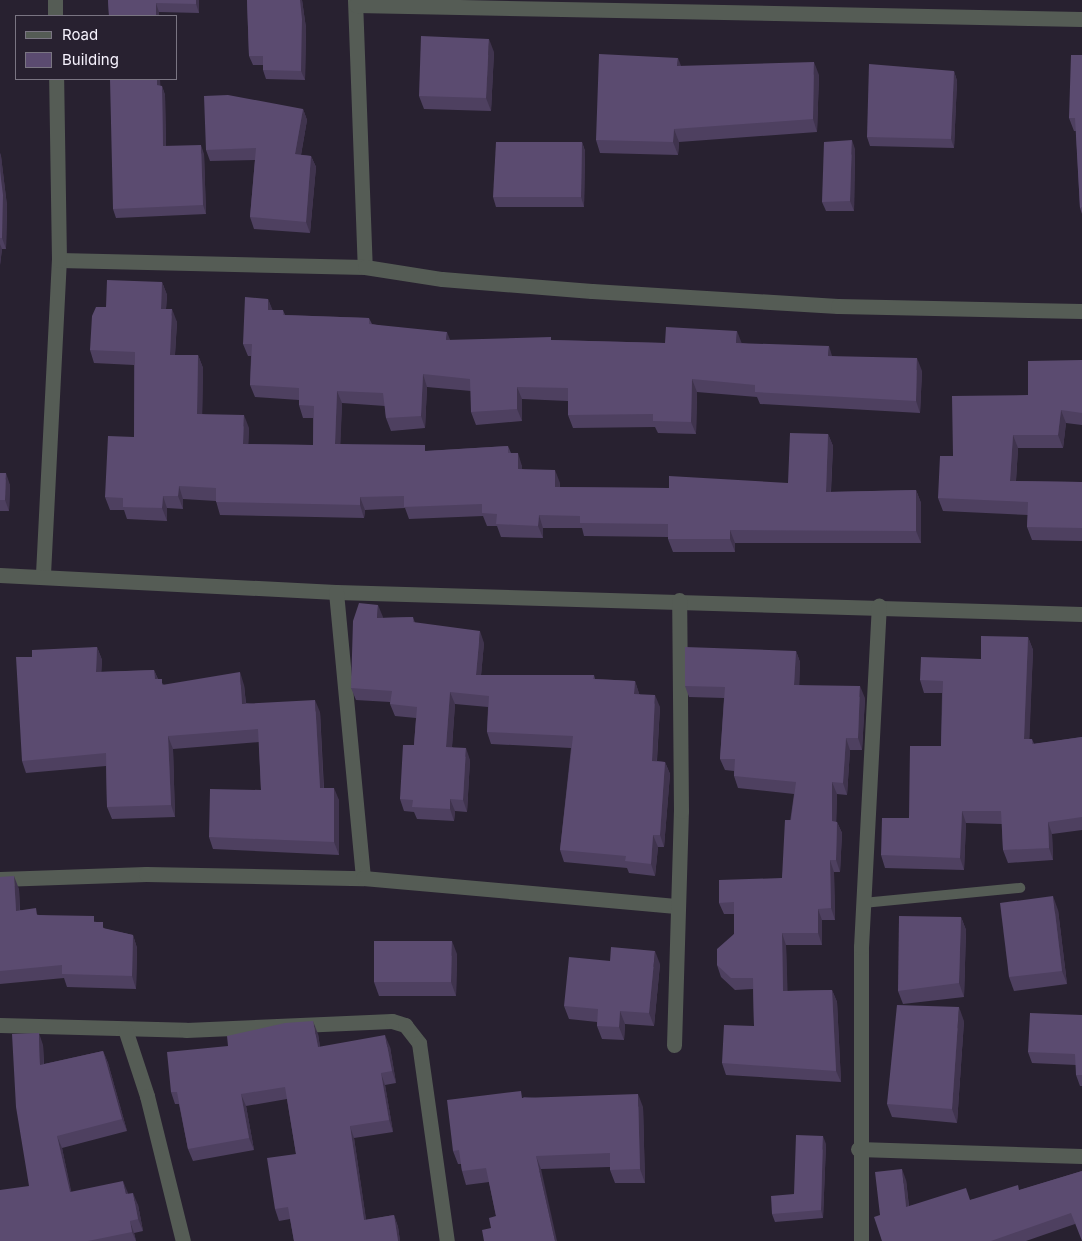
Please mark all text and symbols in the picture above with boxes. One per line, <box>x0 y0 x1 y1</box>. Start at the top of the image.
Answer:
legend <box>15 15 178 80</box>
text: Road <box>62 25 98 44</box>
text: Building <box>62 50 119 69</box>

